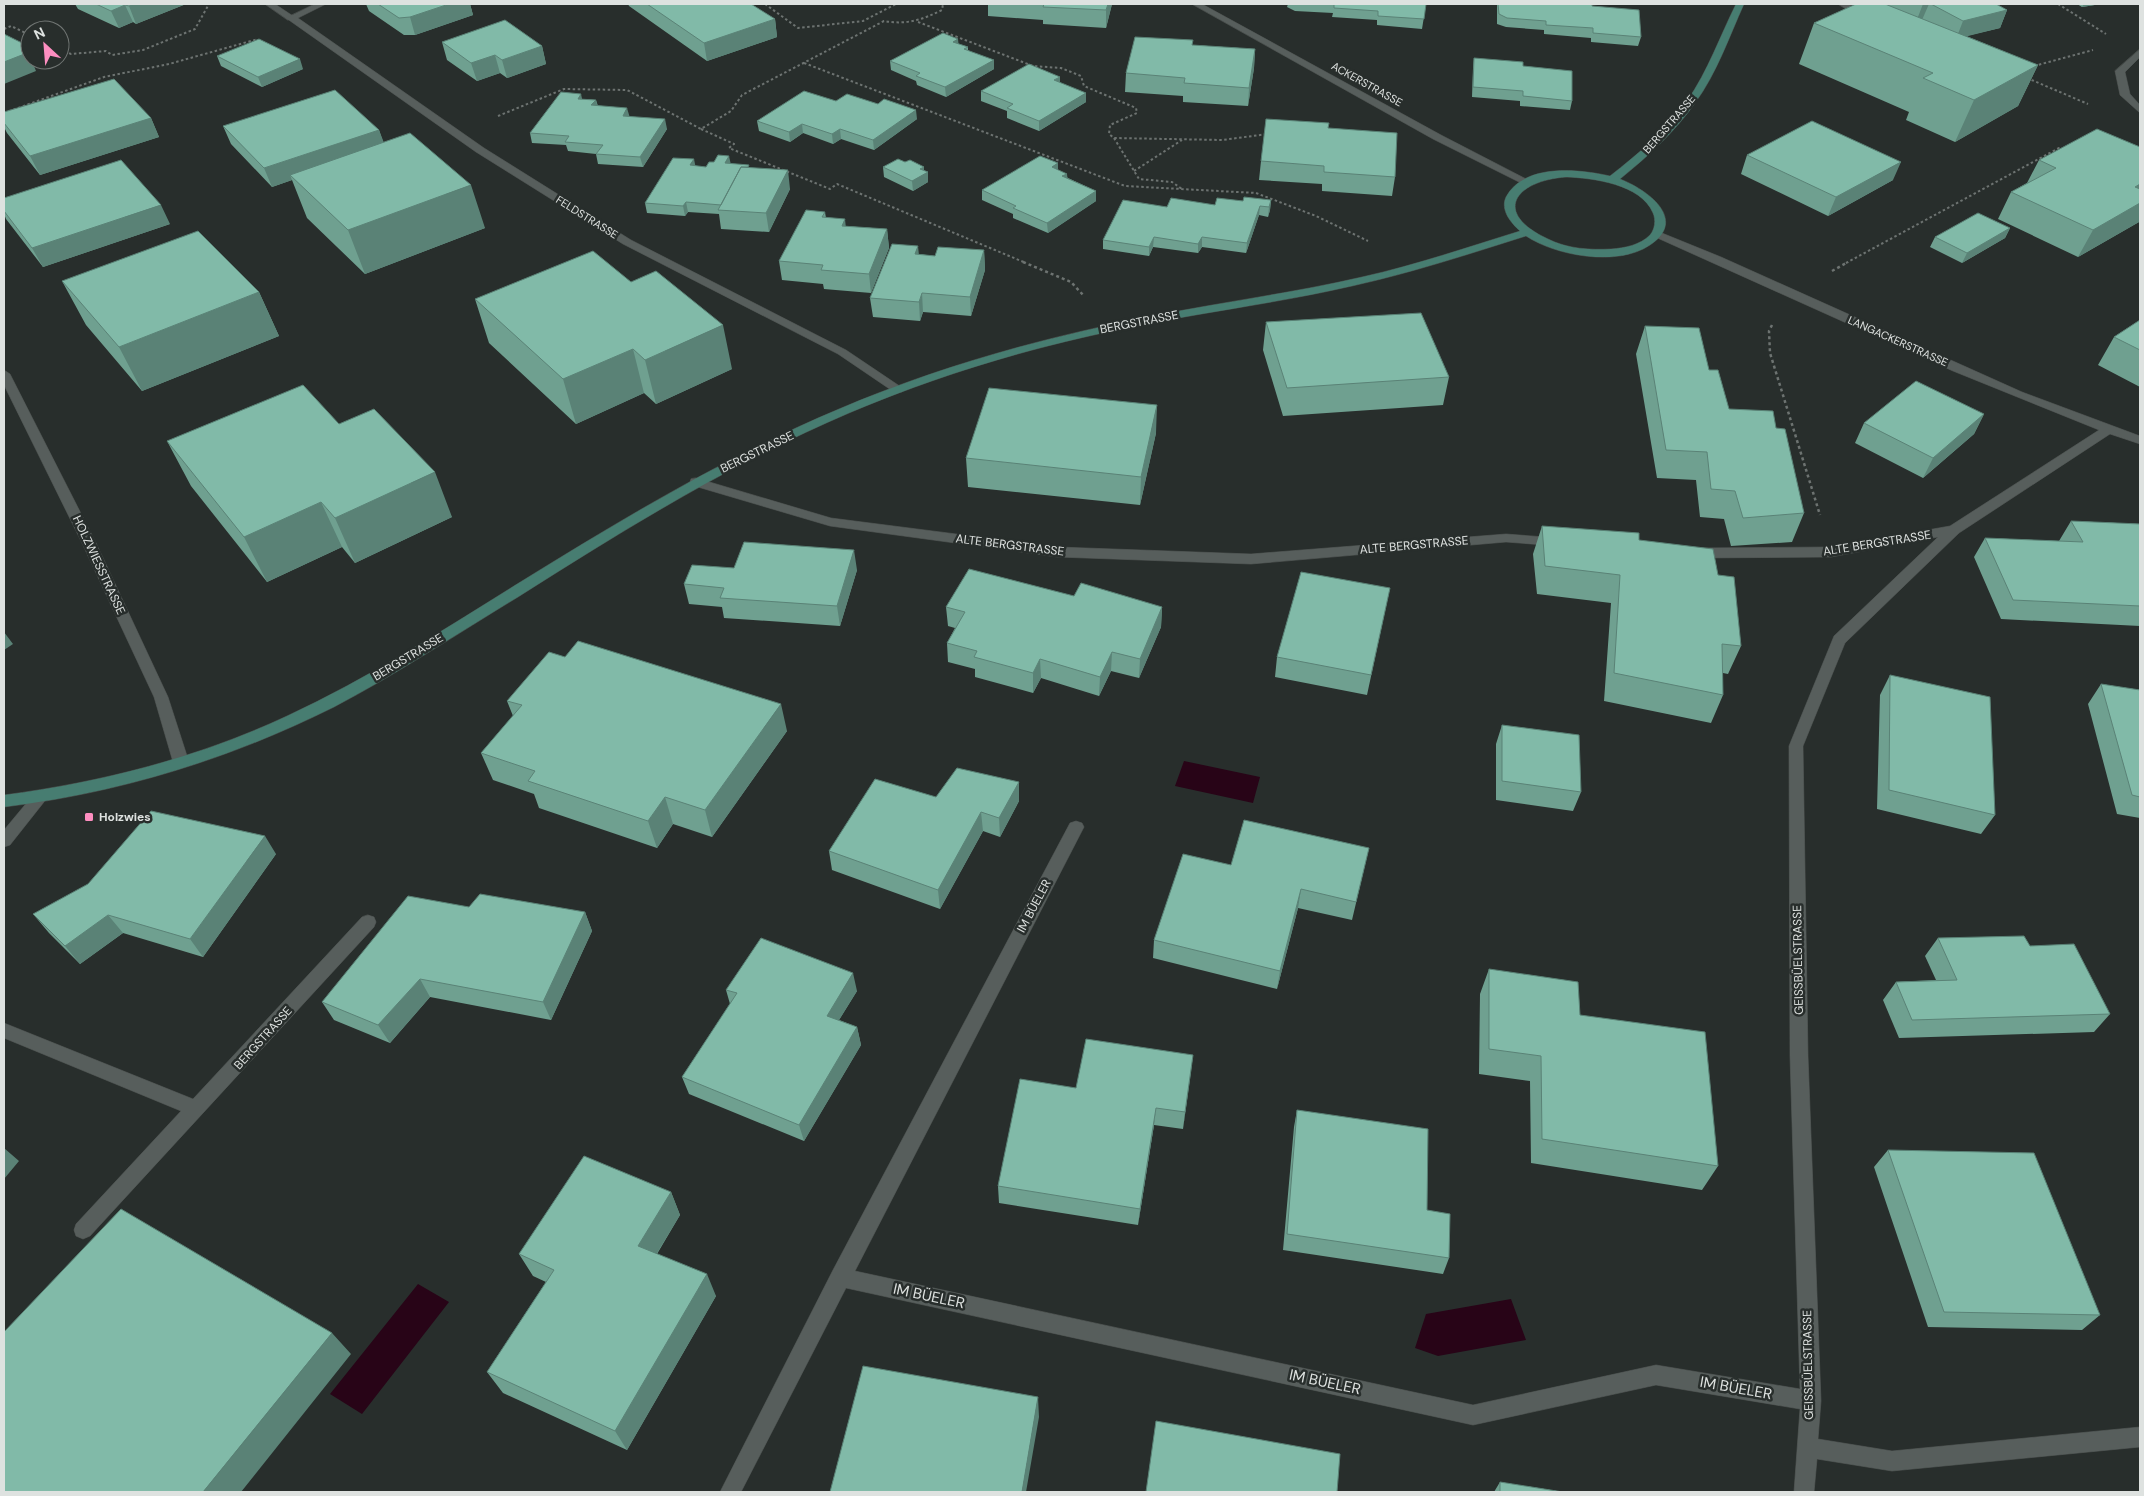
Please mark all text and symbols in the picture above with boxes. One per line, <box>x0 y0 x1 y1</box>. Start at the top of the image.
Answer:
north arrow <box>20 20 70 70</box>
text: N <box>31 23 48 44</box>
street label: ACKERSTRASSE <box>1329 59 1405 109</box>
street label: BERGSTRASSE <box>1640 92 1698 156</box>
street label: FELDSTRASSE <box>553 192 621 242</box>
street label: BERGSTRASSE <box>1098 307 1180 337</box>
street label: LANGACKERSTRASSE <box>1846 313 1950 369</box>
street label: BERGSTRASSE <box>718 427 796 477</box>
street label: HOLZWIESSTRASSE <box>69 513 129 617</box>
street label: ALTE BERGSTRASSE <box>1822 527 1932 559</box>
street label: ALTE BERGSTRASSE <box>955 530 1065 560</box>
street label: ALTE BERGSTRASSE <box>1359 532 1469 558</box>
street label: BERGSTRASSE <box>370 630 446 684</box>
place label: Holzwies <box>99 809 151 825</box>
marker: Holzwies <box>83 811 95 823</box>
street label: IM BÜELER <box>1013 877 1055 935</box>
street label: GEISSBÜELSTRASSE <box>1789 905 1807 1015</box>
street label: BERGSTRASSE <box>230 1003 296 1073</box>
street label: IM BÜELER <box>891 1279 967 1313</box>
street label: GEISSBÜELSTRASSE <box>1799 1310 1817 1420</box>
street label: IM BÜELER <box>1287 1365 1363 1399</box>
street label: IM BÜELER <box>1698 1372 1774 1404</box>

